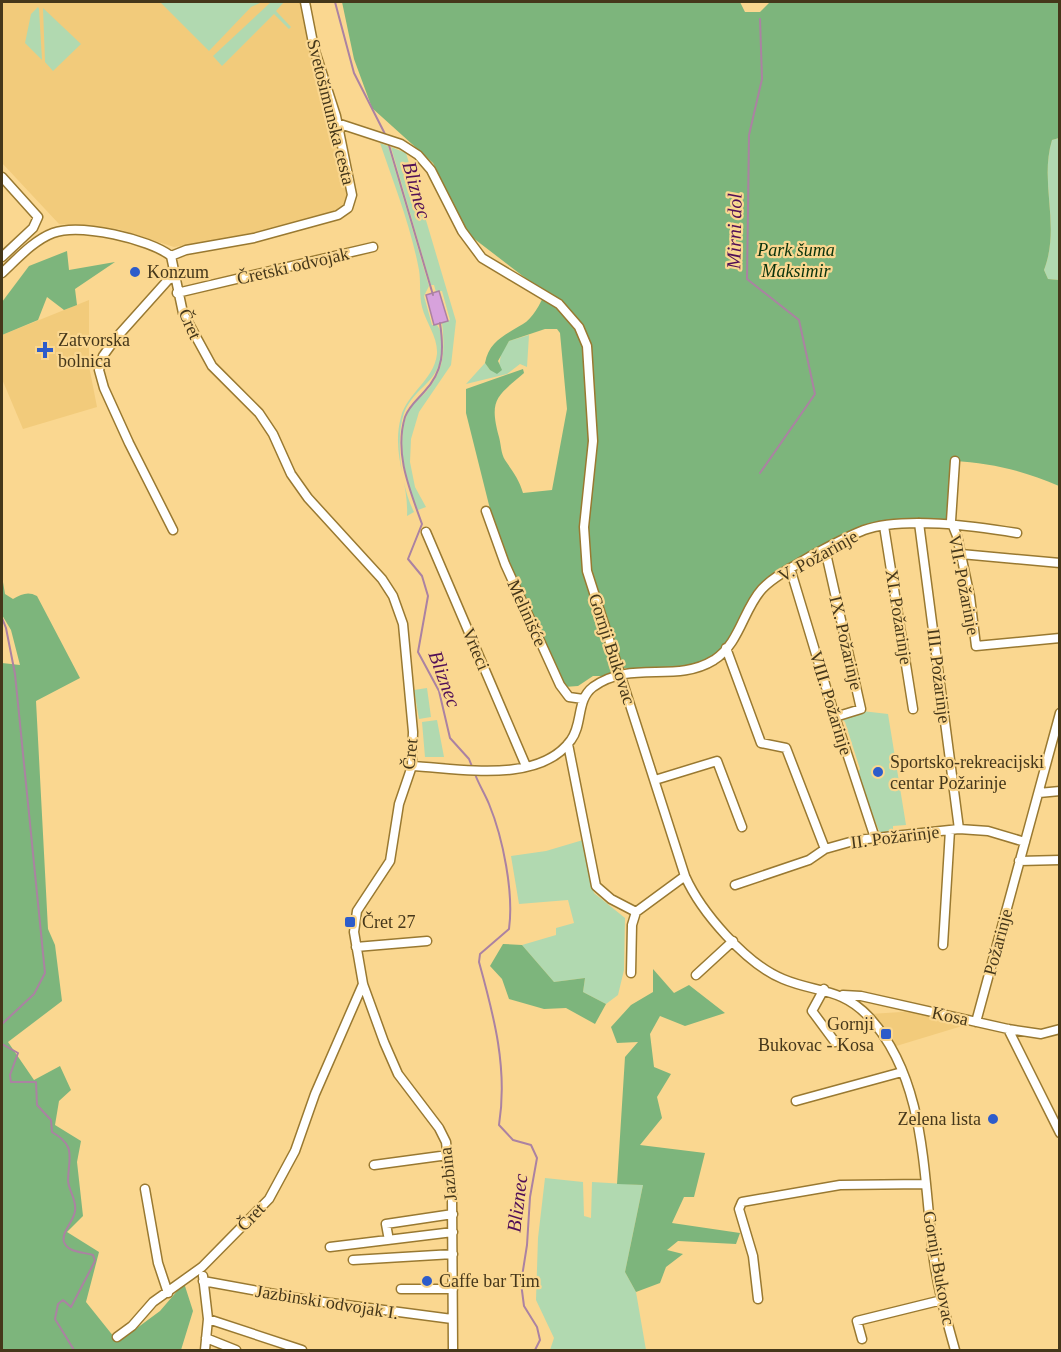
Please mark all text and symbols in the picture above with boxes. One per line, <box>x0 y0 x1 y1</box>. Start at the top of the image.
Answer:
street label: Svetošimunska cesta <box>303 37 359 187</box>
water label: Bliznec <box>398 159 436 221</box>
water label: Mirni dol <box>722 192 746 270</box>
park label: Park šuma Maksimir <box>756 240 835 281</box>
street label: Čretski odvojak <box>235 242 351 289</box>
place label: Konzum <box>147 262 209 282</box>
marker: Konzum <box>128 265 142 279</box>
street label: Čret <box>175 305 206 342</box>
place label: Zatvorska bolnica <box>58 330 130 371</box>
marker: Zatvorska bolnica <box>36 341 54 359</box>
street label: V. Požarinje <box>775 526 861 586</box>
street label: VII. Požarinje <box>944 533 984 637</box>
street label: XI. Požarinje <box>882 568 916 666</box>
street label: Melinišće <box>503 577 551 649</box>
street label: Gornji Bukovac <box>585 591 639 707</box>
street label: IX. Požarinje <box>825 594 867 692</box>
street label: Vrteci <box>458 625 494 673</box>
street label: III. Požarinje <box>923 628 955 724</box>
water label: Bliznec <box>425 648 465 711</box>
street label: VIII. Požarinje <box>806 648 856 758</box>
street label: Čret <box>397 737 422 770</box>
place label: Sportsko-rekreacijski centar Požarinje <box>890 752 1044 793</box>
marker: Sportsko-rekreacijski centar Požarinje <box>871 765 885 779</box>
street label: II. Požarinje <box>850 822 940 852</box>
street label: Požarinje <box>980 907 1016 977</box>
place label: Čret 27 <box>362 911 416 932</box>
marker: Čret 27 <box>343 915 357 929</box>
street label: Kosa <box>930 1002 970 1030</box>
place label: Gornji Bukovac - Kosa <box>758 1014 874 1055</box>
marker: Gornji Bukovac - Kosa <box>879 1027 893 1041</box>
place label: Zelena lista <box>898 1109 981 1129</box>
marker: Zelena lista <box>986 1112 1000 1126</box>
street label: Jazbina <box>435 1146 461 1202</box>
water label: Bliznec <box>502 1172 532 1234</box>
street label: Čret <box>232 1198 269 1235</box>
street label: Gornji Bukovac <box>919 1209 959 1327</box>
place label: Caffe bar Tim <box>439 1271 540 1291</box>
marker: Caffe bar Tim <box>420 1274 434 1288</box>
street label: Jazbinski odvojak I. <box>254 1281 400 1323</box>

